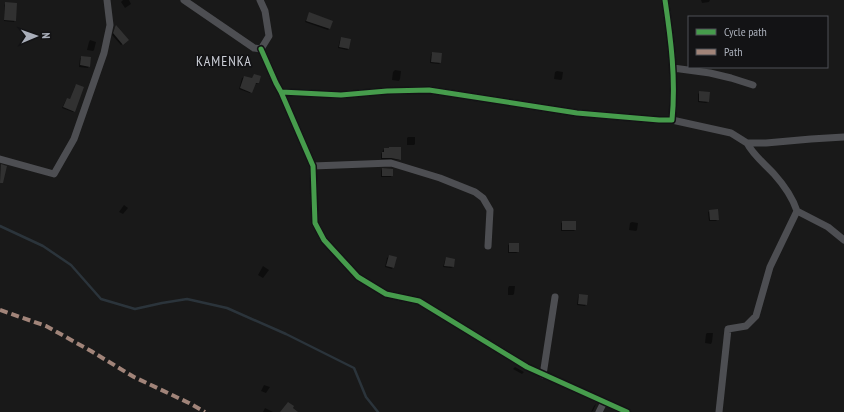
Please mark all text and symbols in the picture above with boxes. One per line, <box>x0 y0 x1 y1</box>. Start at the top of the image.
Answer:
north arrow <box>16 16 56 56</box>
legend <box>688 16 828 68</box>
text: Cycle path <box>724 24 767 39</box>
text: N <box>39 32 53 39</box>
text: Path <box>724 44 742 59</box>
district label: KAMENKA <box>196 52 252 70</box>

